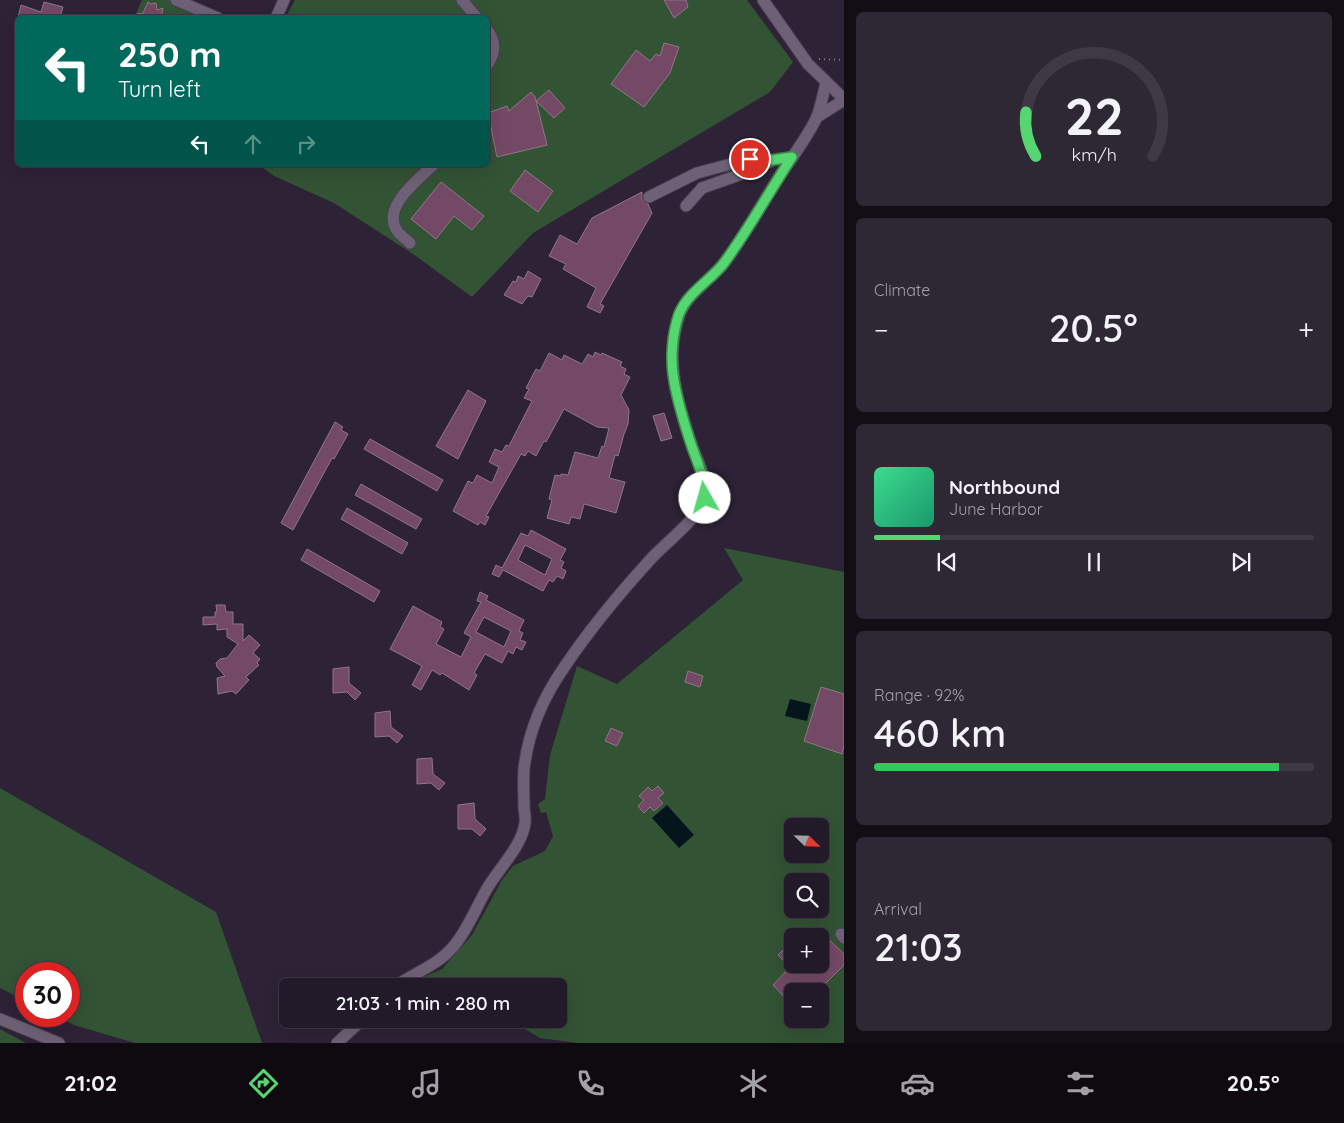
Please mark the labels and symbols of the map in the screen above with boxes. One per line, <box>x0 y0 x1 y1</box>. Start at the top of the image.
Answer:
pin <box>729 138 771 180</box>
position arrow <box>678 471 730 523</box>
north arrow <box>784 818 829 862</box>
speed limit sign: 30 <box>15 962 80 1027</box>

